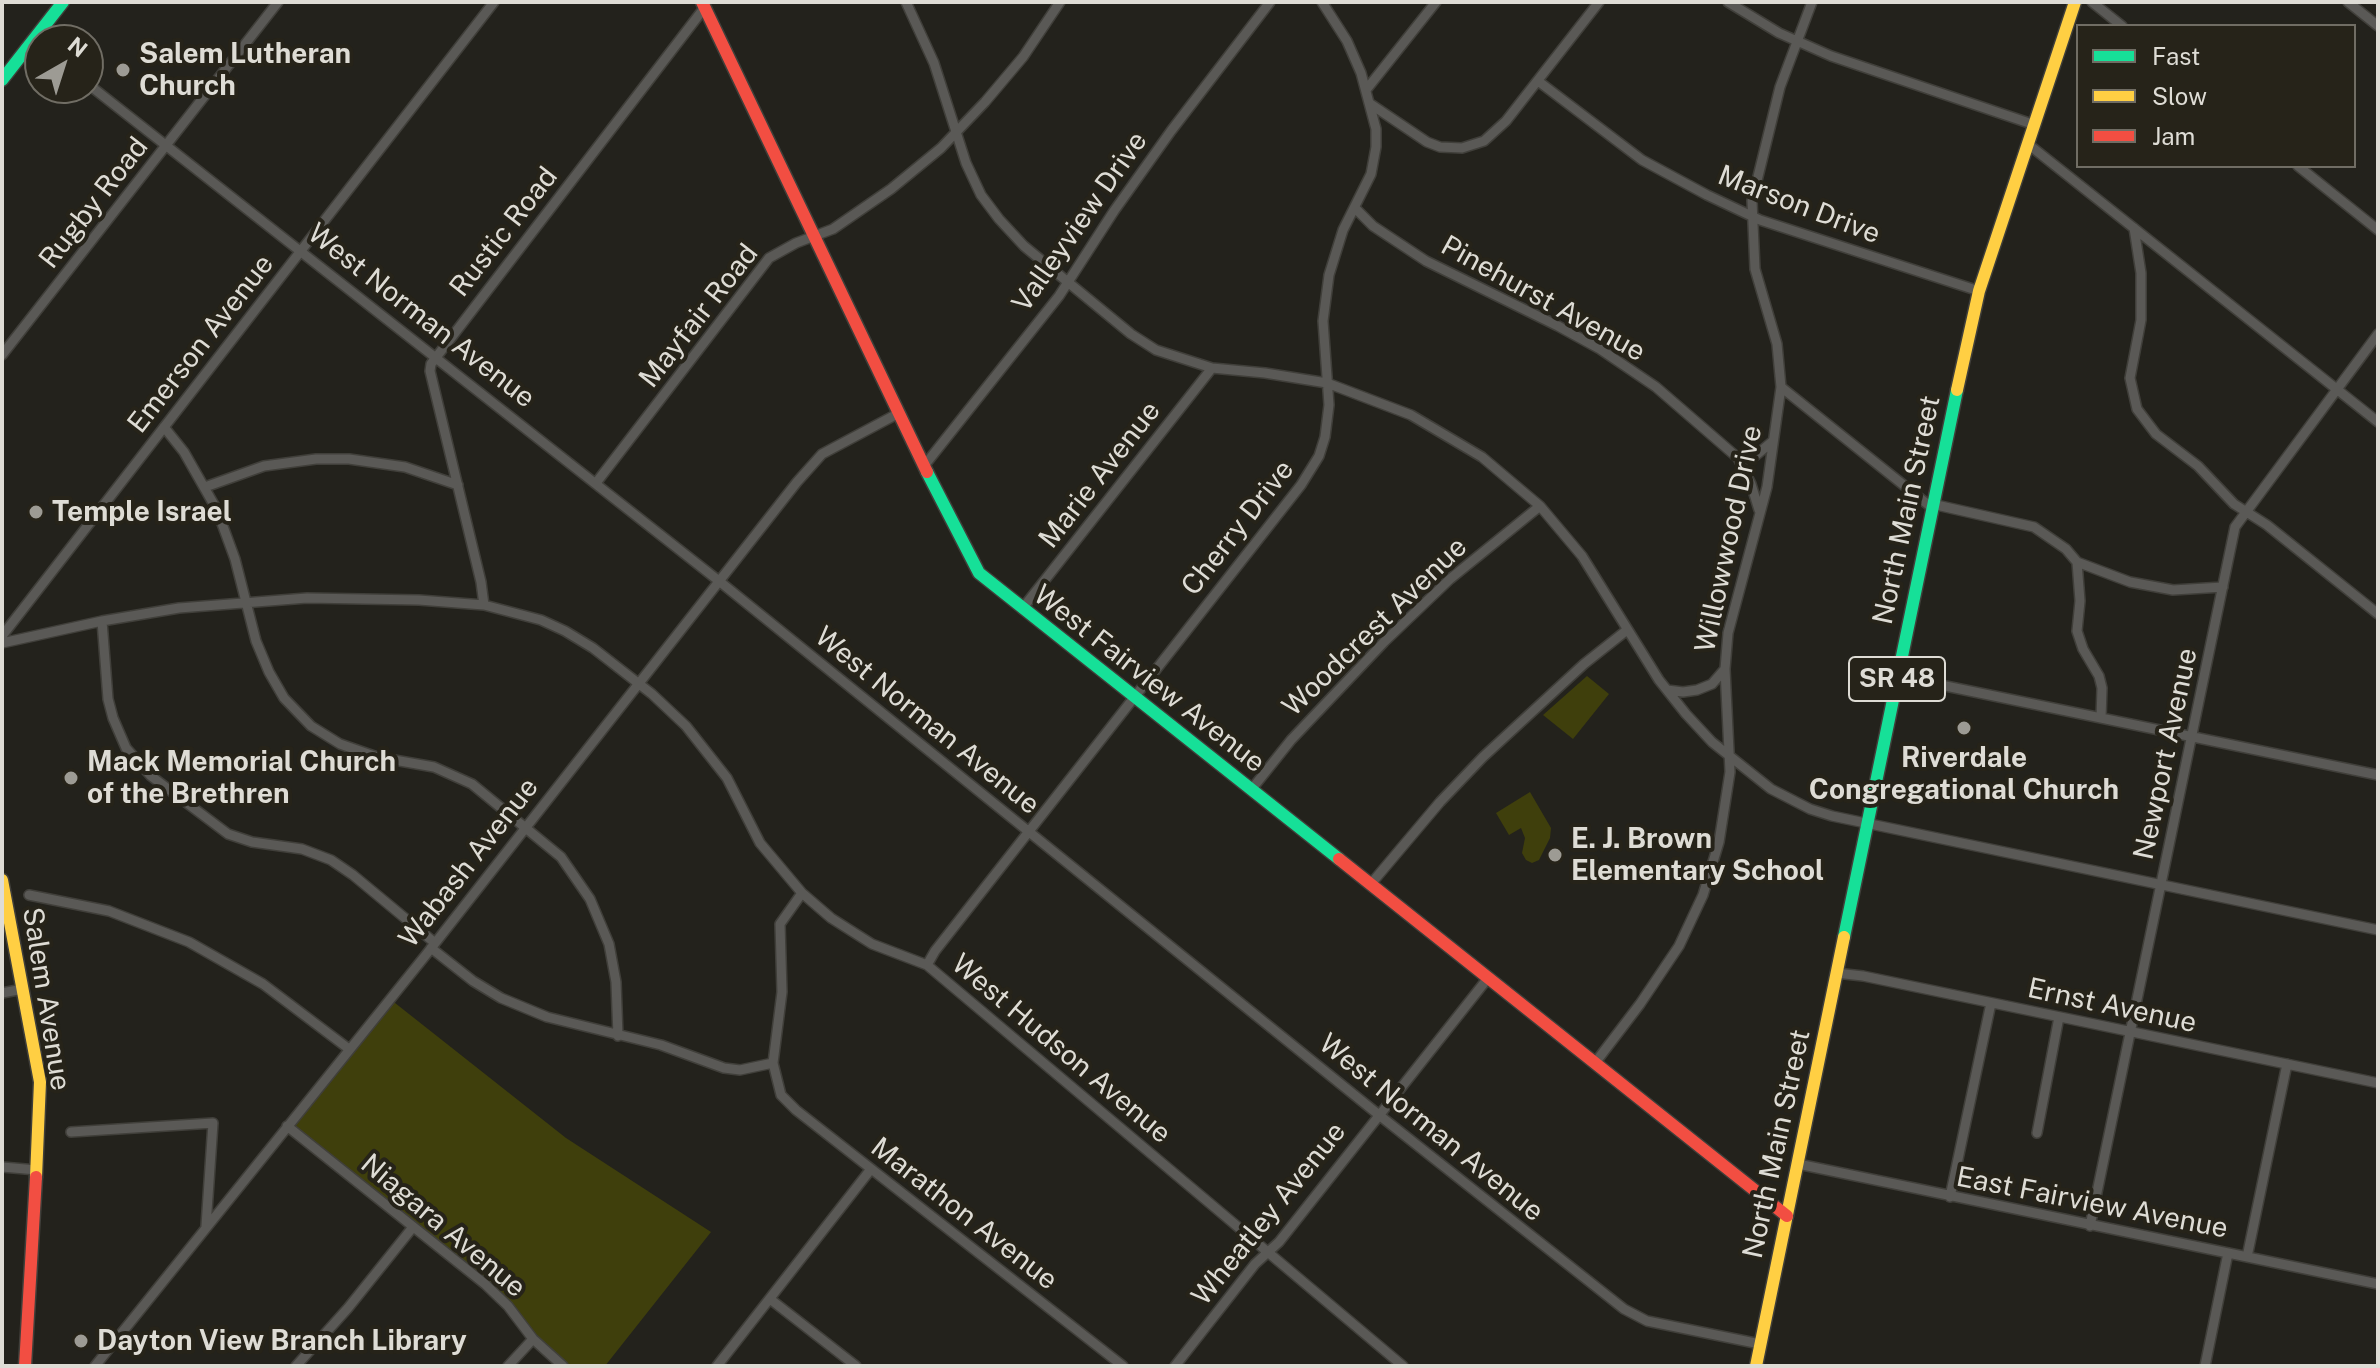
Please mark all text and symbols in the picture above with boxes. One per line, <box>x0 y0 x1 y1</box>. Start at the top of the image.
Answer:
north arrow <box>24 24 104 104</box>
legend <box>2076 24 2356 168</box>
text: N <box>63 31 93 62</box>
place label: Salem Lutheran Church <box>139 37 351 103</box>
text: Fast <box>2152 42 2200 70</box>
marker: Salem Lutheran Church <box>114 61 132 79</box>
text: Slow <box>2152 82 2207 110</box>
text: Jam <box>2152 122 2195 150</box>
street label: Valleyview Drive <box>1005 125 1155 319</box>
street label: Rugby Road <box>32 131 156 275</box>
street label: Marson Drive <box>1713 159 1885 251</box>
street label: Rustic Road <box>443 161 565 303</box>
street label: West Norman Avenue <box>301 217 541 415</box>
street label: Pinehurst Avenue <box>1435 229 1651 369</box>
street label: Mayfair Road <box>633 238 765 394</box>
street label: Emerson Avenue <box>121 248 281 440</box>
street label: North Main Street <box>1866 392 1948 628</box>
street label: Marie Avenue <box>1032 395 1168 555</box>
street label: Willowwood Drive <box>1689 422 1769 656</box>
street label: Cherry Drive <box>1175 454 1301 602</box>
place label: Temple Israel <box>52 495 232 529</box>
marker: Temple Israel <box>27 503 45 521</box>
street label: Woodcrest Avenue <box>1276 531 1474 723</box>
street label: West Fairview Avenue <box>1027 578 1271 780</box>
street label: West Norman Avenue <box>808 620 1046 822</box>
street label: Newport Avenue <box>2127 645 2205 863</box>
road number: SR 48 <box>1849 657 1945 701</box>
marker: Riverdale Congregational Church <box>1955 719 1973 737</box>
place label: Riverdale Congregational Church <box>1809 741 2119 807</box>
place label: Mack Memorial Church of the Brethren <box>87 745 396 811</box>
marker: Mack Memorial Church of the Brethren <box>62 769 80 787</box>
street label: Wabash Avenue <box>392 771 546 955</box>
place label: E. J. Brown Elementary School <box>1571 822 1824 888</box>
marker: E. J. Brown Elementary School <box>1546 846 1564 864</box>
street label: Salem Avenue <box>15 905 77 1093</box>
street label: West Hudson Avenue <box>944 947 1178 1151</box>
street label: Ernst Avenue <box>2025 972 2199 1040</box>
street label: North Main Street <box>1736 1026 1818 1262</box>
street label: West Norman Avenue <box>1312 1027 1550 1229</box>
street label: Wheatley Avenue <box>1185 1116 1353 1312</box>
street label: Marathon Avenue <box>864 1131 1064 1297</box>
street label: Niagara Avenue <box>354 1147 532 1305</box>
street label: East Fairview Avenue <box>1953 1160 2231 1246</box>
place label: Dayton View Branch Library <box>97 1324 467 1358</box>
marker: Dayton View Branch Library <box>72 1332 90 1350</box>

